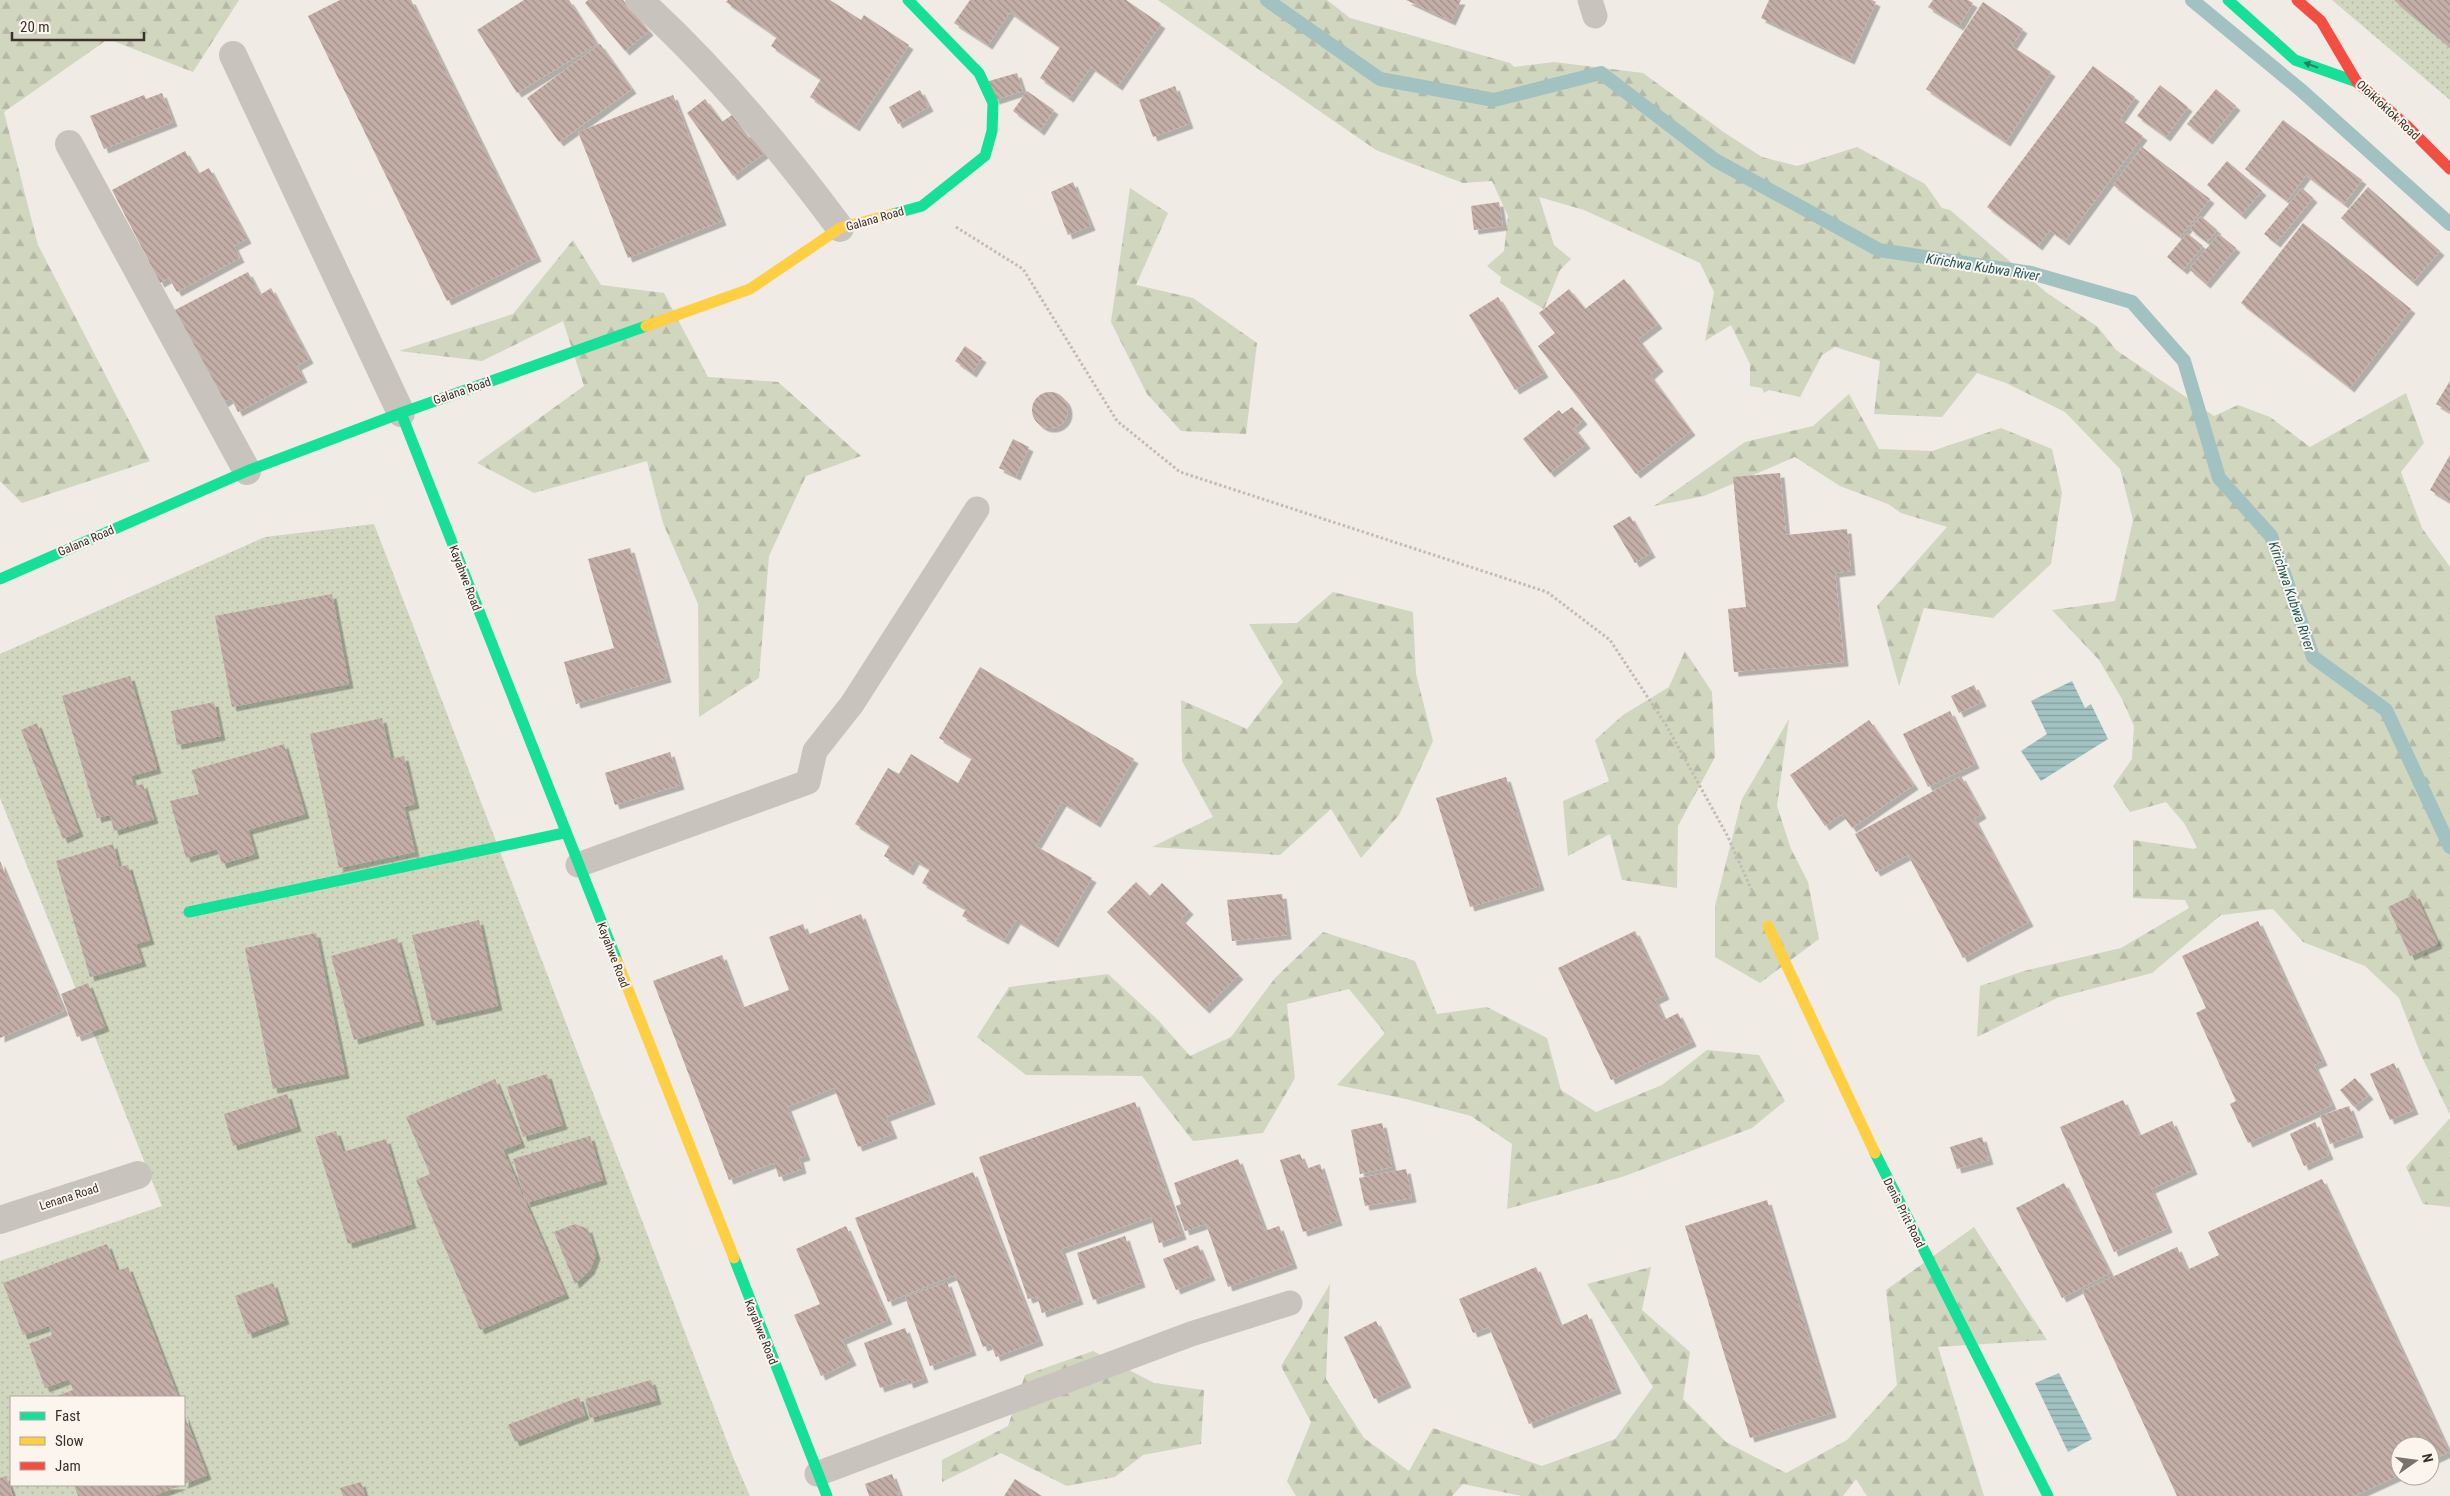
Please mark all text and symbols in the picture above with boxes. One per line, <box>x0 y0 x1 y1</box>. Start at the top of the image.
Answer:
scale bar <box>12 10 145 42</box>
text: 20 m <box>20 18 50 36</box>
one-way arrow <box>2303 61 2318 69</box>
street label: Oloiktoktok Road <box>2354 77 2422 143</box>
street label: Galana Road <box>844 204 906 234</box>
water label: Kirichwa Kubwa River <box>1925 250 2042 284</box>
street label: Galana Road <box>431 375 493 407</box>
street label: Galana Road <box>56 523 116 559</box>
water label: Kirichwa Kubwa River <box>2266 539 2319 654</box>
street label: Kayahwe Road <box>446 543 484 613</box>
street label: Kayahwe Road <box>594 920 632 990</box>
street label: Denis Pritt Road <box>1880 1176 1928 1250</box>
street label: Lenana Road <box>38 1181 100 1213</box>
street label: Kayahwe Road <box>742 1297 780 1367</box>
legend <box>10 1396 185 1486</box>
text: Fast <box>55 1407 80 1425</box>
text: Slow <box>55 1432 84 1450</box>
north arrow <box>2390 1436 2440 1486</box>
text: N <box>2419 1452 2436 1464</box>
text: Jam <box>55 1457 81 1475</box>

